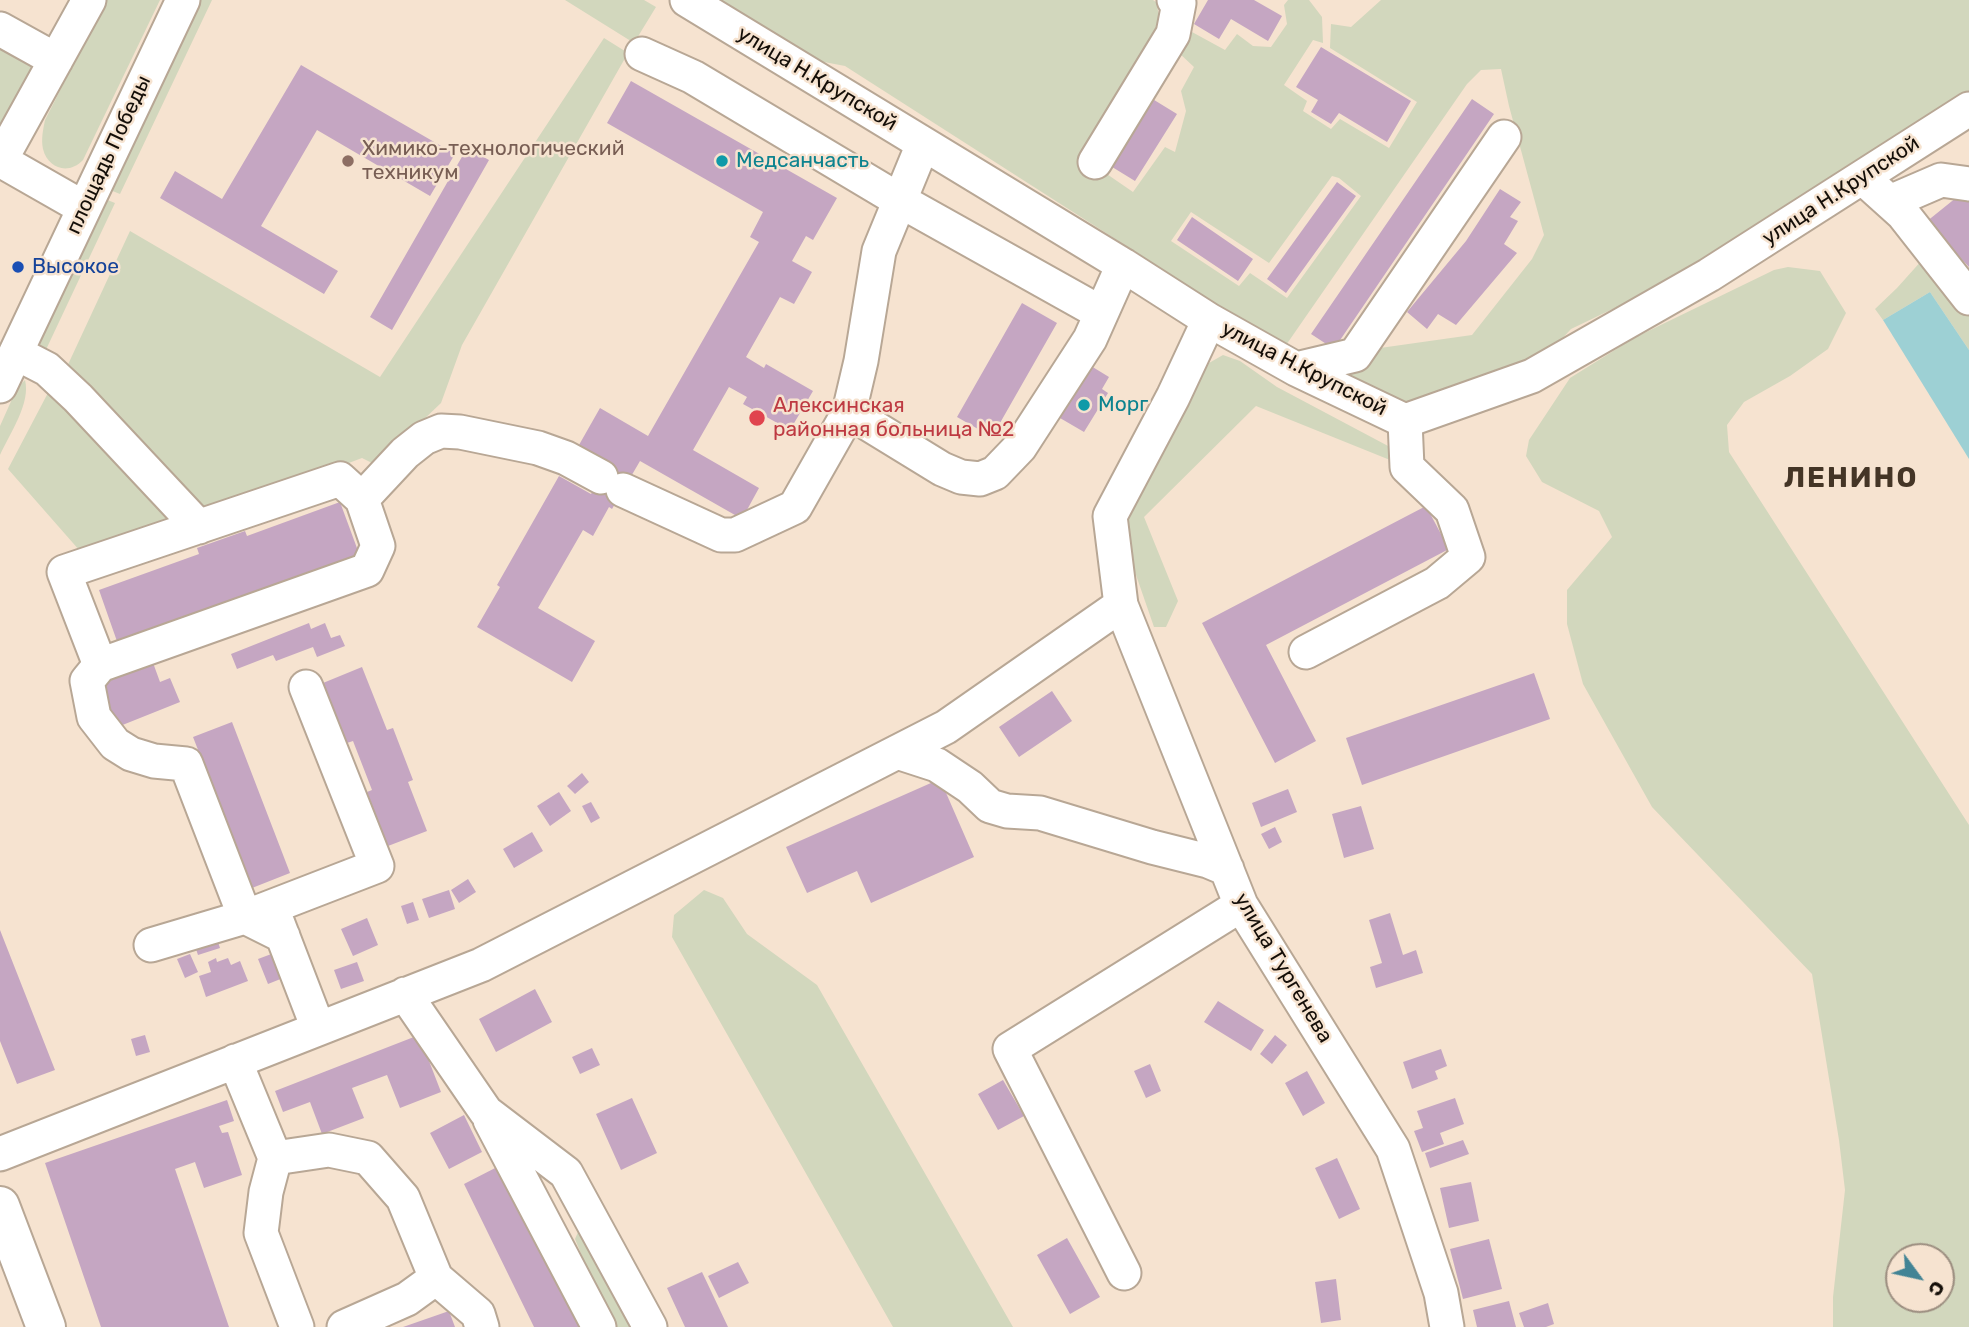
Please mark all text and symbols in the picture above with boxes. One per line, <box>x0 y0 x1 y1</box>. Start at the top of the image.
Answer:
street label: улица Н.Крупской <box>732 21 902 137</box>
street label: площадь Победы <box>61 72 157 238</box>
street label: улица Н.Крупской <box>1758 131 1924 251</box>
place label: Химико-технологический техникум <box>362 136 624 186</box>
place label: Медсанчасть <box>736 148 869 174</box>
marker: Химико-технологический техникум <box>340 153 356 169</box>
marker: Медсанчасть <box>714 153 730 169</box>
place label: Высокое <box>32 254 119 280</box>
marker: Высокое <box>10 259 26 275</box>
street label: улица Н.Крупской <box>1217 316 1391 422</box>
place label: Морг <box>1098 392 1148 418</box>
place label: Алексинская районная больница №2 <box>773 393 1014 443</box>
marker: Морг <box>1076 397 1092 413</box>
marker: Алексинская районная больница №2 <box>747 408 767 428</box>
district label: ЛЕНИНО <box>1784 462 1918 496</box>
street label: улица Тургенева <box>1228 889 1338 1047</box>
north arrow <box>1885 1243 1955 1313</box>
text: С <box>1923 1277 1950 1300</box>

